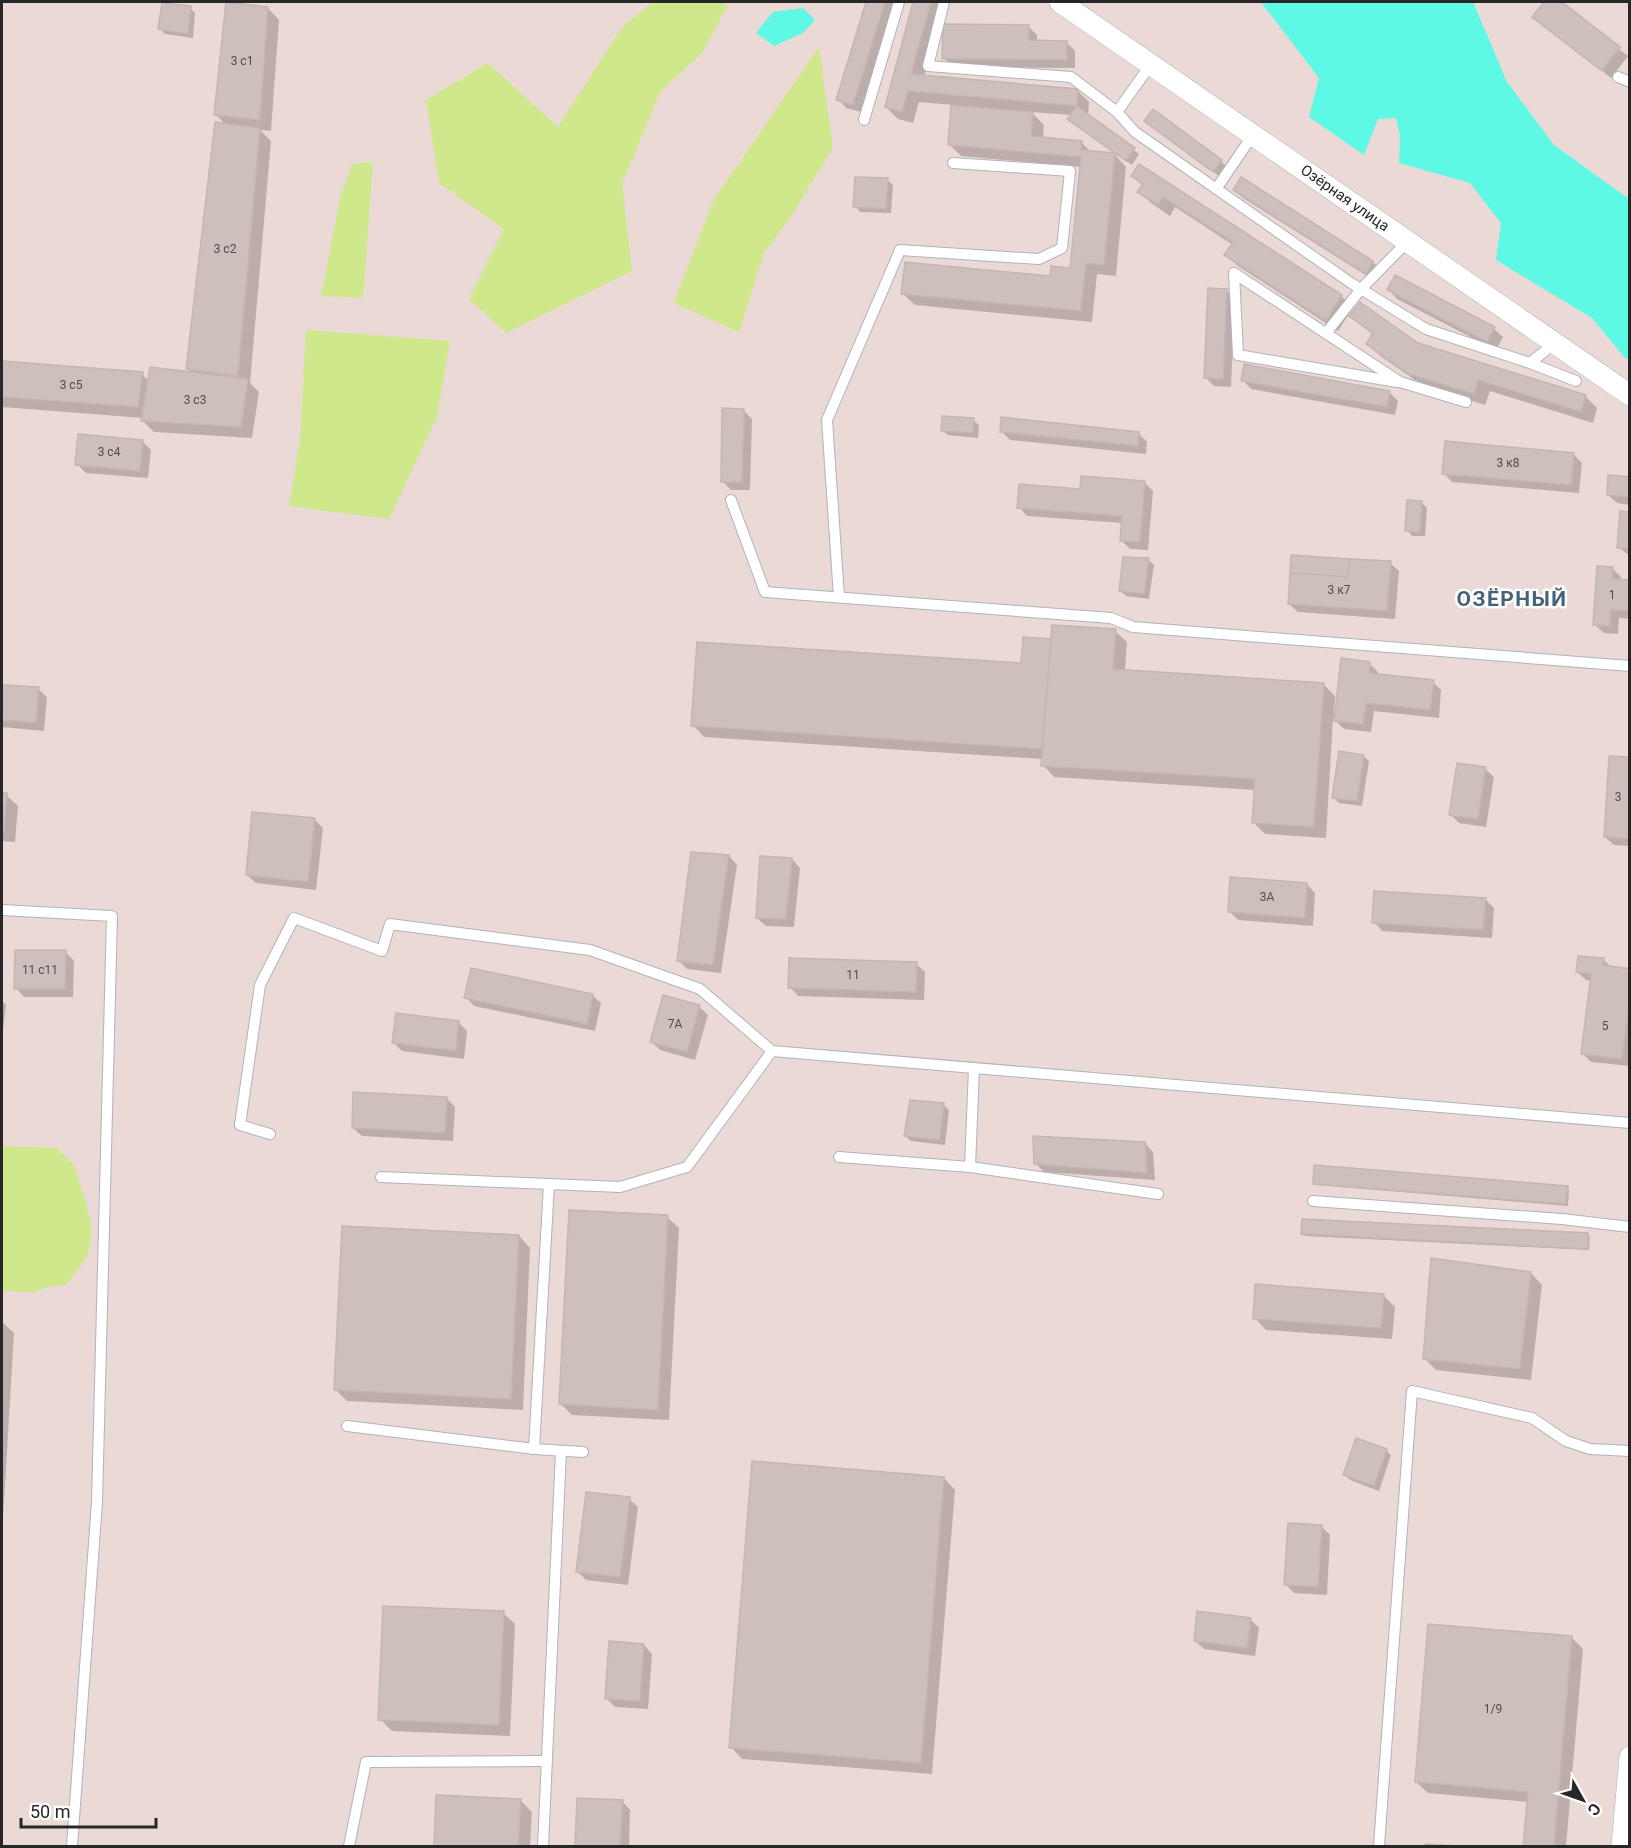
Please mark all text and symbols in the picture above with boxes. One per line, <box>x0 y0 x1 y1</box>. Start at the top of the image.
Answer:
house number: 3 с1 <box>231 54 253 68</box>
street label: Озёрная улица <box>1297 161 1393 235</box>
house number: 3 с2 <box>214 242 237 256</box>
house number: 3 с5 <box>60 378 83 392</box>
house number: 3 с3 <box>184 393 206 407</box>
house number: 3 с4 <box>98 445 121 459</box>
house number: 3 к8 <box>1497 456 1520 470</box>
house number: 3 к7 <box>1328 583 1351 597</box>
district label: ОЗЁРНЫЙ <box>1456 587 1568 611</box>
house number: 1 <box>1609 588 1615 602</box>
house number: 3 <box>1615 790 1621 804</box>
house number: 3А <box>1260 890 1274 904</box>
house number: 11 с11 <box>22 963 58 977</box>
house number: 11 <box>846 968 860 982</box>
house number: 7А <box>668 1017 682 1031</box>
house number: 5 <box>1602 1019 1609 1033</box>
house number: 1/9 <box>1484 1702 1502 1716</box>
north arrow <box>1553 1770 1613 1830</box>
scale bar <box>21 1791 156 1829</box>
text: С <box>1583 1799 1605 1819</box>
text: 50 m <box>30 1801 70 1822</box>

